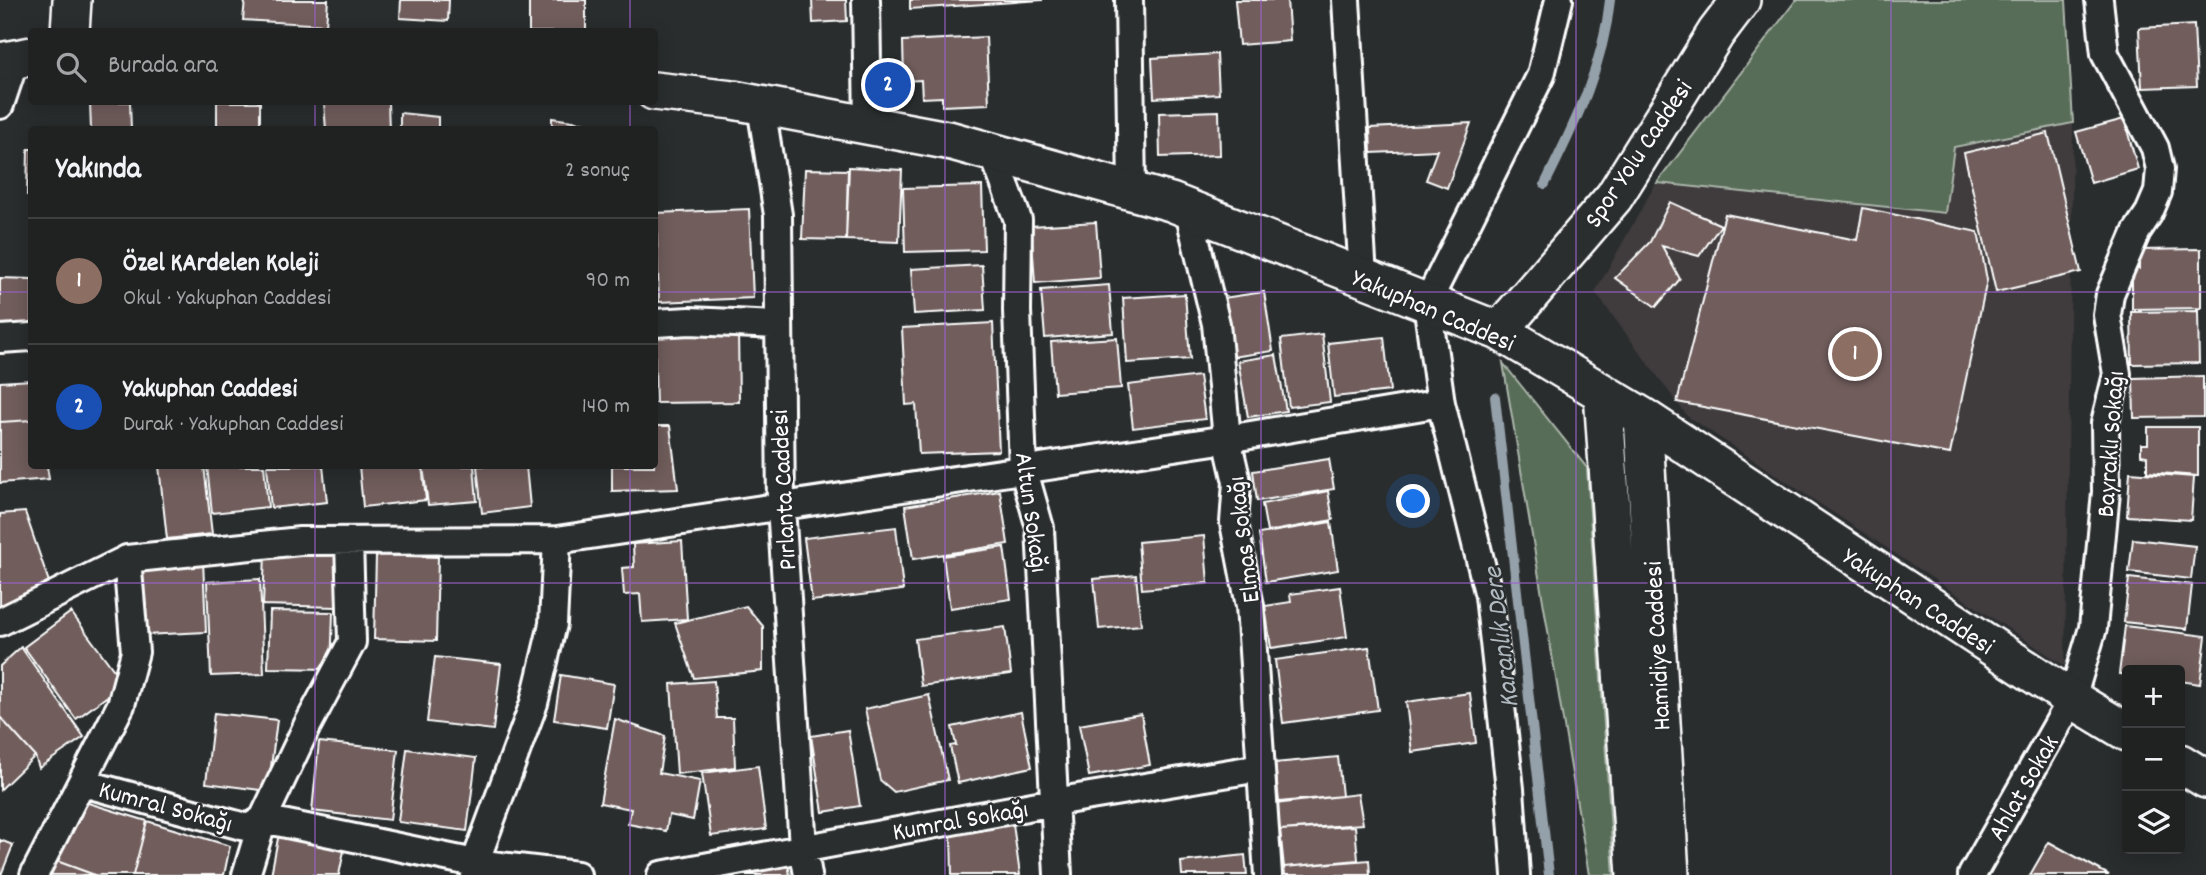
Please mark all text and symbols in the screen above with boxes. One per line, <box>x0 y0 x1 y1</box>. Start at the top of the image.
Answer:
search box <box>28 28 658 105</box>
icon: search <box>52 48 90 86</box>
text: Burada ara <box>108 48 218 85</box>
pin: 2 <box>865 59 911 111</box>
street label: Spor Yolu Caddesi <box>1577 73 1703 236</box>
text: Yakında <box>56 150 141 193</box>
text: 2 sonuç <box>565 155 630 188</box>
text: Özel KArdelen Koleji <box>123 246 318 283</box>
street label: Yakuphan Caddesi <box>1345 261 1520 363</box>
text: 1 <box>76 265 82 298</box>
text: 90 m <box>586 265 630 298</box>
text: Okul · Yakuphan Caddesi <box>123 283 331 316</box>
pin: 1 <box>1832 328 1878 380</box>
street label: Bayraklı Sokağı <box>2089 370 2136 519</box>
text: Yakuphan Caddesi <box>123 372 297 409</box>
text: 2 <box>74 391 84 424</box>
text: 140 m <box>582 391 630 424</box>
street label: Pırlanta Caddesi <box>763 408 808 571</box>
text: Durak · Yakuphan Caddesi <box>123 409 343 442</box>
street label: Altun Sokağı <box>1003 450 1056 575</box>
street label: Elmas Sokağı <box>1219 474 1272 605</box>
your location <box>1396 484 1430 518</box>
street label: Yakuphan Caddesi <box>1834 540 2000 666</box>
street label: Hamidiye Caddesi <box>1637 560 1682 731</box>
water label: Karanlık Dere <box>1475 563 1532 710</box>
map controls <box>2122 665 2185 854</box>
button: + <box>2122 665 2185 728</box>
button: − <box>2122 728 2185 791</box>
street label: Ahlat Sokak <box>1980 729 2070 848</box>
street label: Kumral Sokağı <box>94 773 236 844</box>
button: layers <box>2122 791 2185 854</box>
street label: Kumral Sokağı <box>890 792 1031 853</box>

